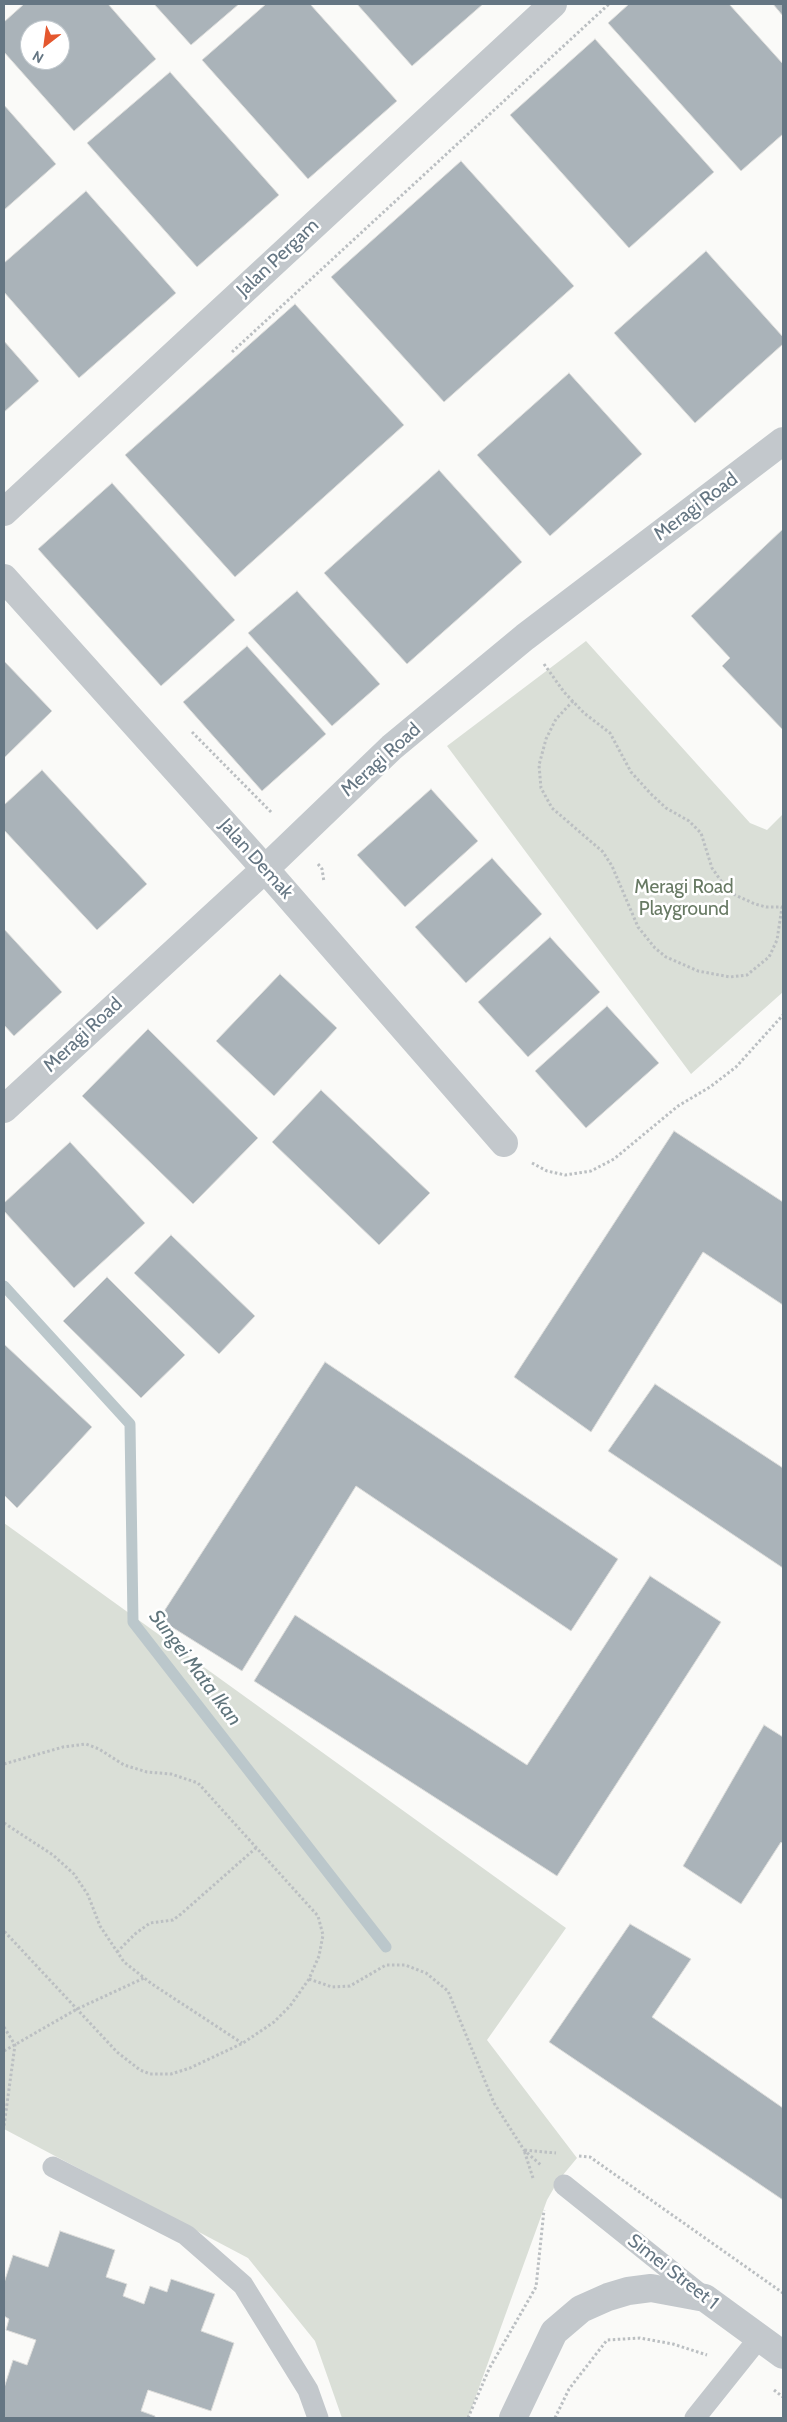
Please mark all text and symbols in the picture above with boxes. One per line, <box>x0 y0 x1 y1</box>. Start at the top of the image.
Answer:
north arrow <box>20 20 70 70</box>
text: N <box>29 47 47 67</box>
street label: Jalan Pergam <box>232 214 324 302</box>
street label: Meragi Road <box>650 468 742 546</box>
street label: Meragi Road <box>336 718 426 802</box>
street label: Jalan Demak <box>214 814 298 904</box>
park label: Meragi Road Playground <box>634 876 734 920</box>
street label: Meragi Road <box>39 993 127 1077</box>
water label: Sungei Mata Ikan <box>144 1605 246 1731</box>
street label: Simei Street 1 <box>623 2229 723 2315</box>

